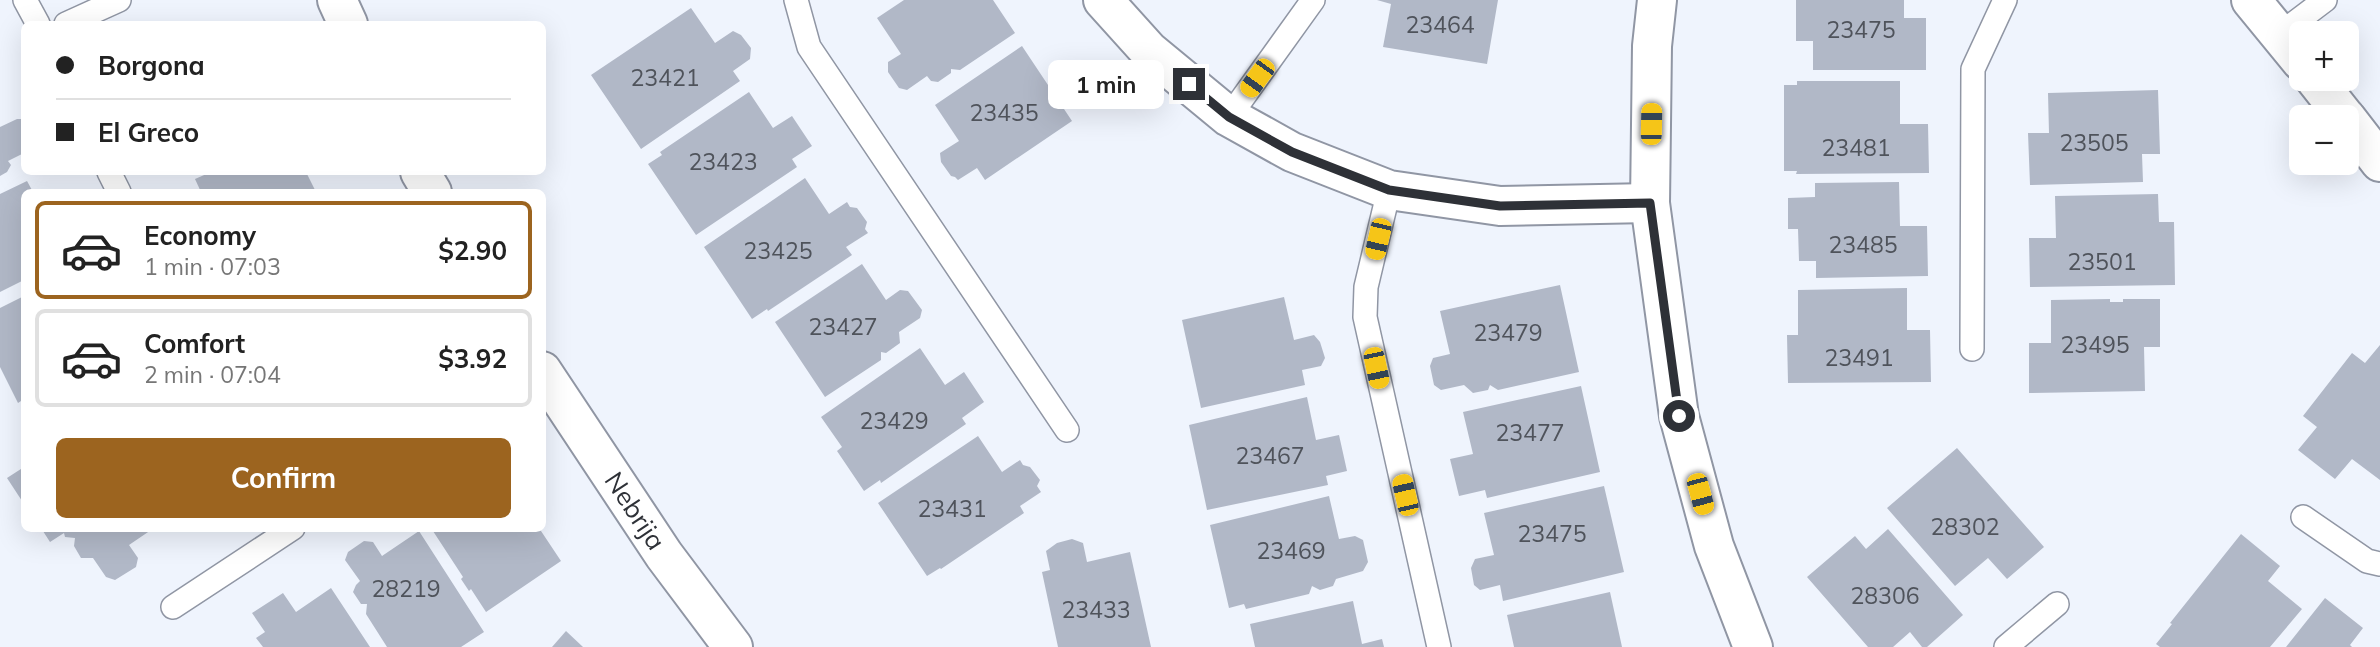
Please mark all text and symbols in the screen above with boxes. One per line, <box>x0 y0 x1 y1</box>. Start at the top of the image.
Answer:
house number: 23464 <box>1405 10 1475 39</box>
house number: 23475 <box>1826 15 1896 44</box>
map controls <box>2289 21 2359 175</box>
button: + <box>2289 21 2359 91</box>
text: Borgona <box>98 49 205 82</box>
car <box>1237 55 1278 101</box>
callout: 1 min <box>1049 60 1164 108</box>
house number: 23421 <box>630 63 700 92</box>
route end <box>1173 68 1205 100</box>
text: 1 min <box>1076 70 1136 99</box>
house number: 23435 <box>969 98 1039 127</box>
car <box>1641 103 1662 145</box>
button: − <box>2289 105 2359 175</box>
text: El Greco <box>98 116 199 149</box>
house number: 23505 <box>2059 128 2129 157</box>
house number: 23481 <box>1821 133 1891 162</box>
house number: 23423 <box>688 147 758 176</box>
car <box>1364 216 1393 262</box>
icon: car <box>60 219 123 282</box>
text: Economy <box>144 219 256 252</box>
house number: 23485 <box>1828 230 1898 259</box>
text: $2.90 <box>438 234 507 267</box>
house number: 23425 <box>743 236 813 265</box>
house number: 23501 <box>2067 247 2137 276</box>
text: 1 min · 07:03 <box>144 252 281 281</box>
house number: 23427 <box>808 312 878 341</box>
house number: 23479 <box>1473 318 1543 347</box>
icon: car <box>60 327 123 390</box>
text: Comfort <box>144 327 245 360</box>
house number: 23495 <box>2060 330 2130 359</box>
text: $3.92 <box>438 342 507 375</box>
house number: 23491 <box>1824 343 1894 372</box>
car <box>1362 345 1391 391</box>
text: 2 min · 07:04 <box>144 360 281 389</box>
route start <box>1663 400 1695 432</box>
house number: 23429 <box>859 406 929 435</box>
house number: 23477 <box>1495 418 1565 447</box>
button: Confirm <box>56 438 511 518</box>
house number: 23467 <box>1235 441 1305 470</box>
street label: Nebrija <box>598 466 673 556</box>
car <box>1685 471 1716 517</box>
car <box>1391 472 1420 518</box>
house number: 23431 <box>917 494 987 523</box>
house number: 28302 <box>1930 512 2000 541</box>
house number: 23475 <box>1517 519 1587 548</box>
house number: 23469 <box>1256 536 1326 565</box>
house number: 28219 <box>371 574 441 603</box>
house number: 28306 <box>1850 581 1920 610</box>
house number: 23433 <box>1061 595 1131 624</box>

